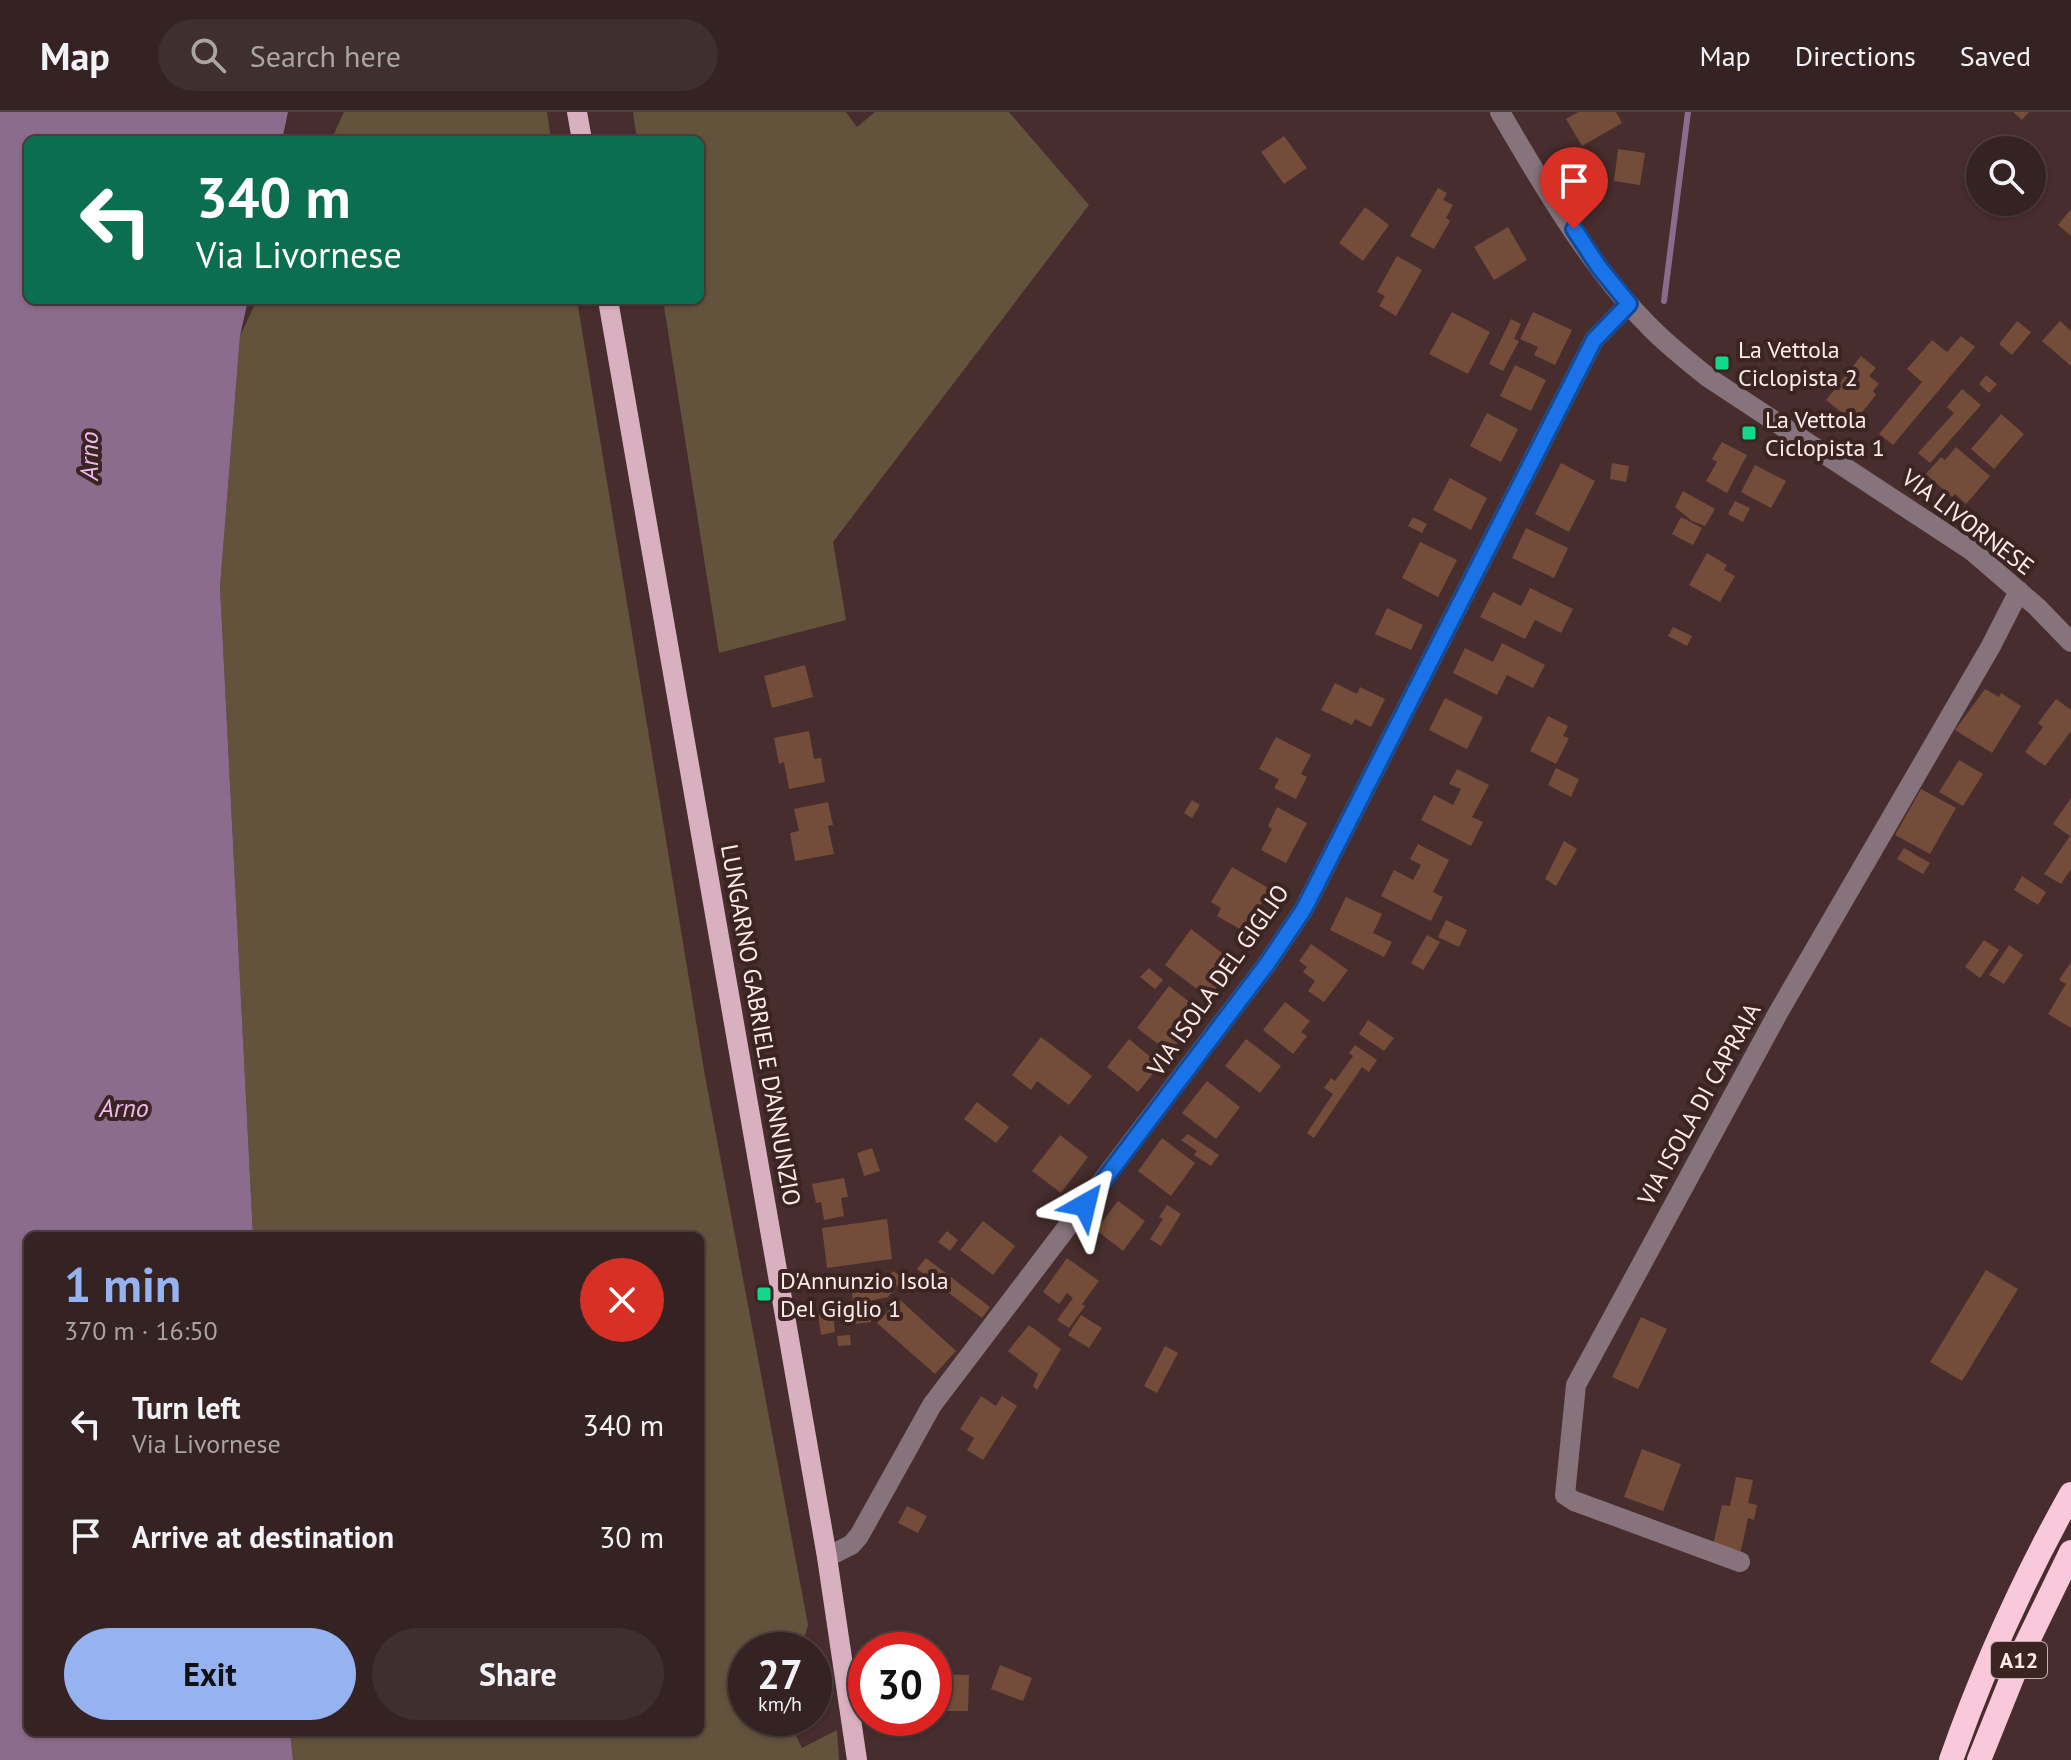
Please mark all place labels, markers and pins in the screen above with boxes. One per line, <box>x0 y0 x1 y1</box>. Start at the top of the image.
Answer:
pin <box>1540 147 1608 229</box>
place label: La Vettola Ciclopista 2 <box>1738 334 1858 393</box>
marker: La Vettola Ciclopista 2 <box>1713 354 1731 372</box>
place label: La Vettola Ciclopista 1 <box>1765 404 1885 463</box>
marker: La Vettola Ciclopista 1 <box>1740 424 1758 442</box>
place label: D'Annunzio Isola Del Giglio 1 <box>780 1265 949 1324</box>
marker: D'Annunzio Isola Del Giglio 1 <box>755 1285 773 1303</box>

